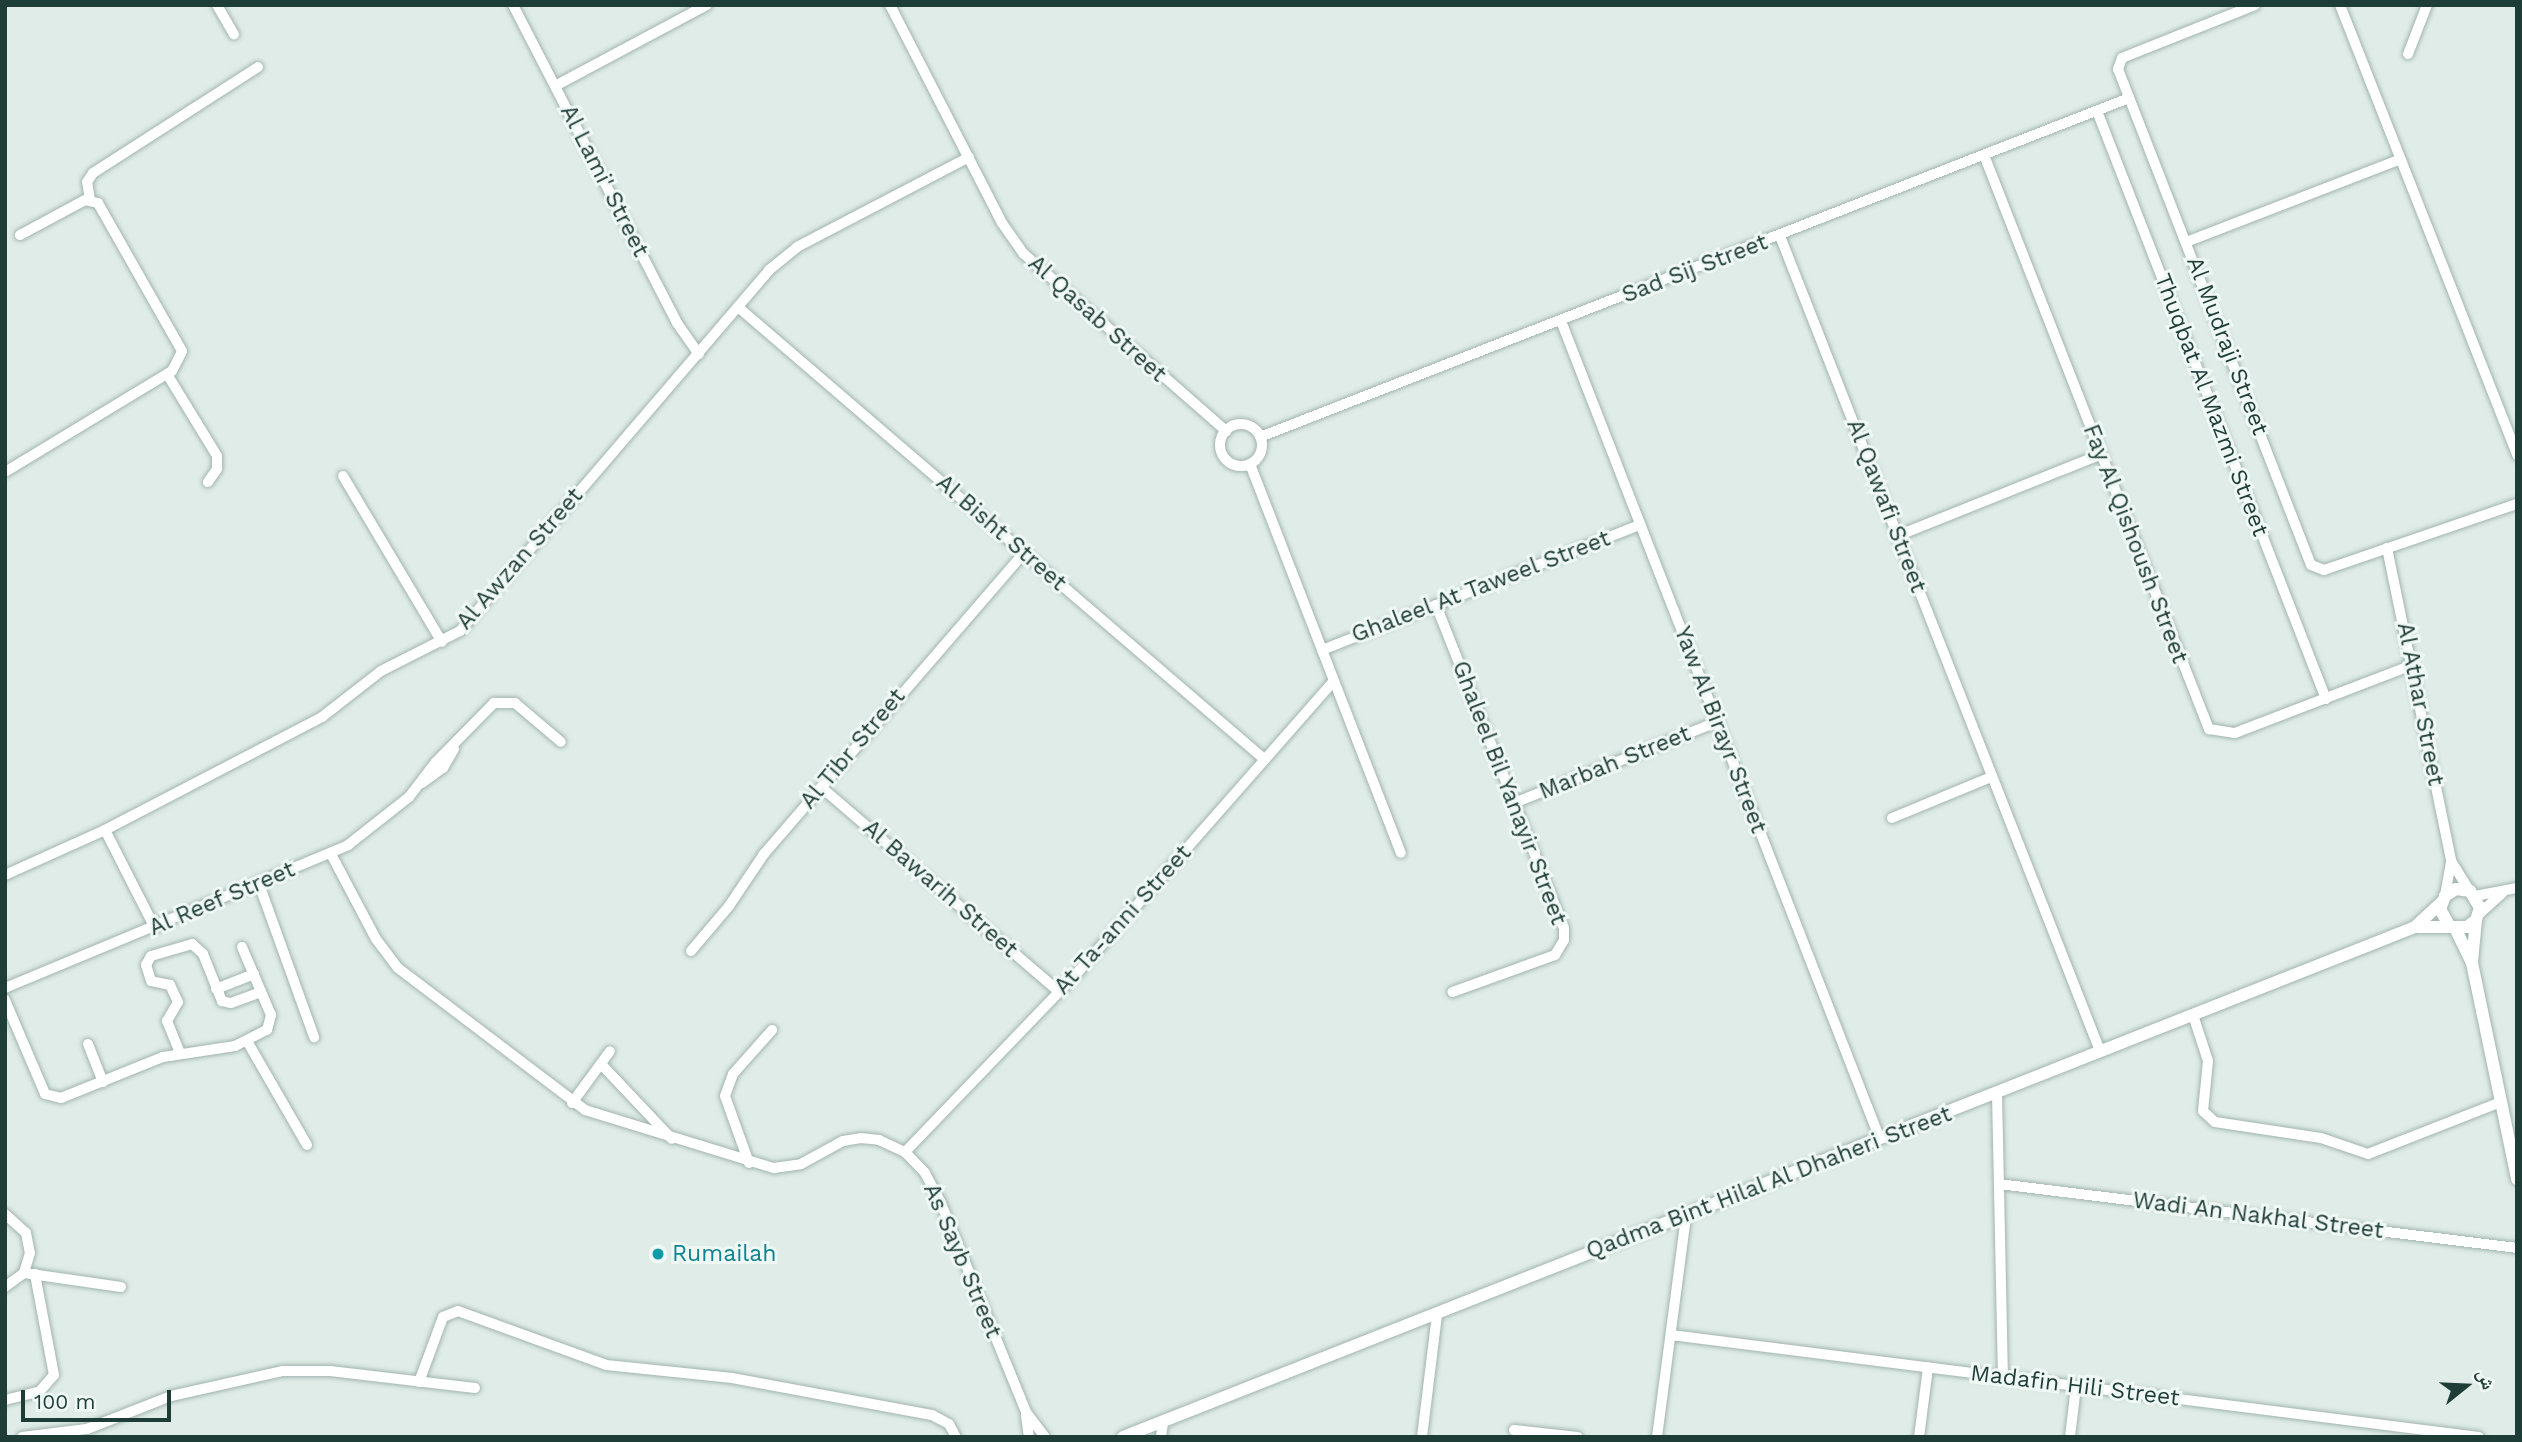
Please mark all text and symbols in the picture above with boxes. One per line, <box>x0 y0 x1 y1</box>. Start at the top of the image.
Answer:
street label: Al Lami' Street <box>554 100 654 262</box>
street label: Sad Sij Street <box>1618 229 1772 309</box>
street label: Al Qasab Street <box>1022 250 1172 388</box>
street label: Al Mudraji Street <box>2180 253 2274 439</box>
street label: Thuqbat Al Mazmi Street <box>2148 269 2274 541</box>
street label: Al Qawafi Street <box>1840 415 1932 597</box>
street label: Fay Al Qishoush Street <box>2076 420 2194 668</box>
street label: Al Bisht Street <box>930 469 1072 597</box>
street label: Al Awzan Street <box>450 482 590 636</box>
street label: Ghaleel At Taweel Street <box>1346 524 1616 650</box>
street label: Al Athar Street <box>2390 619 2450 789</box>
street label: Yaw Al Birayr Street <box>1667 621 1773 839</box>
street label: Ghaleel Bil Yanayir Street <box>1445 656 1573 930</box>
street label: Al Tibr Street <box>794 682 912 816</box>
street label: Marbah Street <box>1535 720 1695 806</box>
street label: Al Bawarih Street <box>857 814 1023 964</box>
street label: At Ta-anni Street <box>1048 839 1198 1001</box>
street label: Al Reef Street <box>144 856 300 942</box>
street label: Qadma Bint Hilal Al Dhaheri Street <box>1581 1100 1957 1266</box>
street label: As Sayb Street <box>917 1180 1007 1342</box>
street label: Wadi An Nakhal Street <box>2130 1187 2386 1245</box>
place label: Rumailah <box>672 1240 777 1268</box>
marker: Rumailah <box>650 1246 666 1262</box>
north arrow <box>2431 1351 2501 1421</box>
street label: Madafin Hili Street <box>1969 1359 2181 1413</box>
text: ش <box>2472 1366 2500 1392</box>
scale bar <box>24 1376 175 1420</box>
text: 100 m <box>34 1389 96 1414</box>

